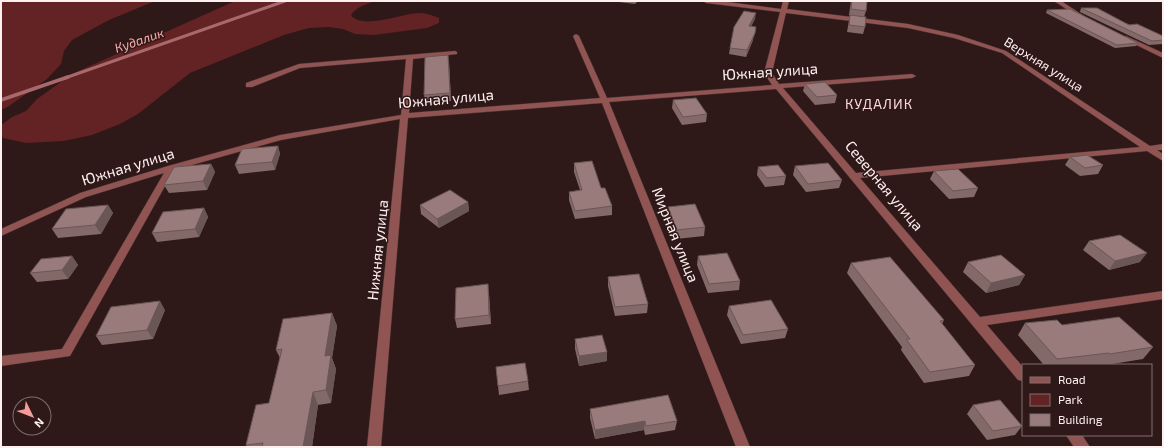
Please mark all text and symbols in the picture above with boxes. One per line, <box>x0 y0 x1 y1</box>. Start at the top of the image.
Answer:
water label: Кудалик <box>112 24 166 56</box>
street label: Верхняя улица <box>1001 33 1087 95</box>
street label: Южная улица <box>721 59 819 84</box>
street label: Южная улица <box>397 85 495 112</box>
district label: КУДАЛИК <box>845 95 913 112</box>
street label: Северная улица <box>841 137 928 235</box>
street label: Южная улица <box>79 143 177 190</box>
street label: Мирная улица <box>648 184 703 285</box>
street label: Нижняя улица <box>363 199 392 301</box>
legend <box>1022 364 1152 436</box>
text: Road <box>1058 372 1086 386</box>
text: Park <box>1058 392 1083 406</box>
north arrow <box>12 396 52 436</box>
text: Building <box>1058 412 1103 426</box>
text: N <box>32 416 47 431</box>

